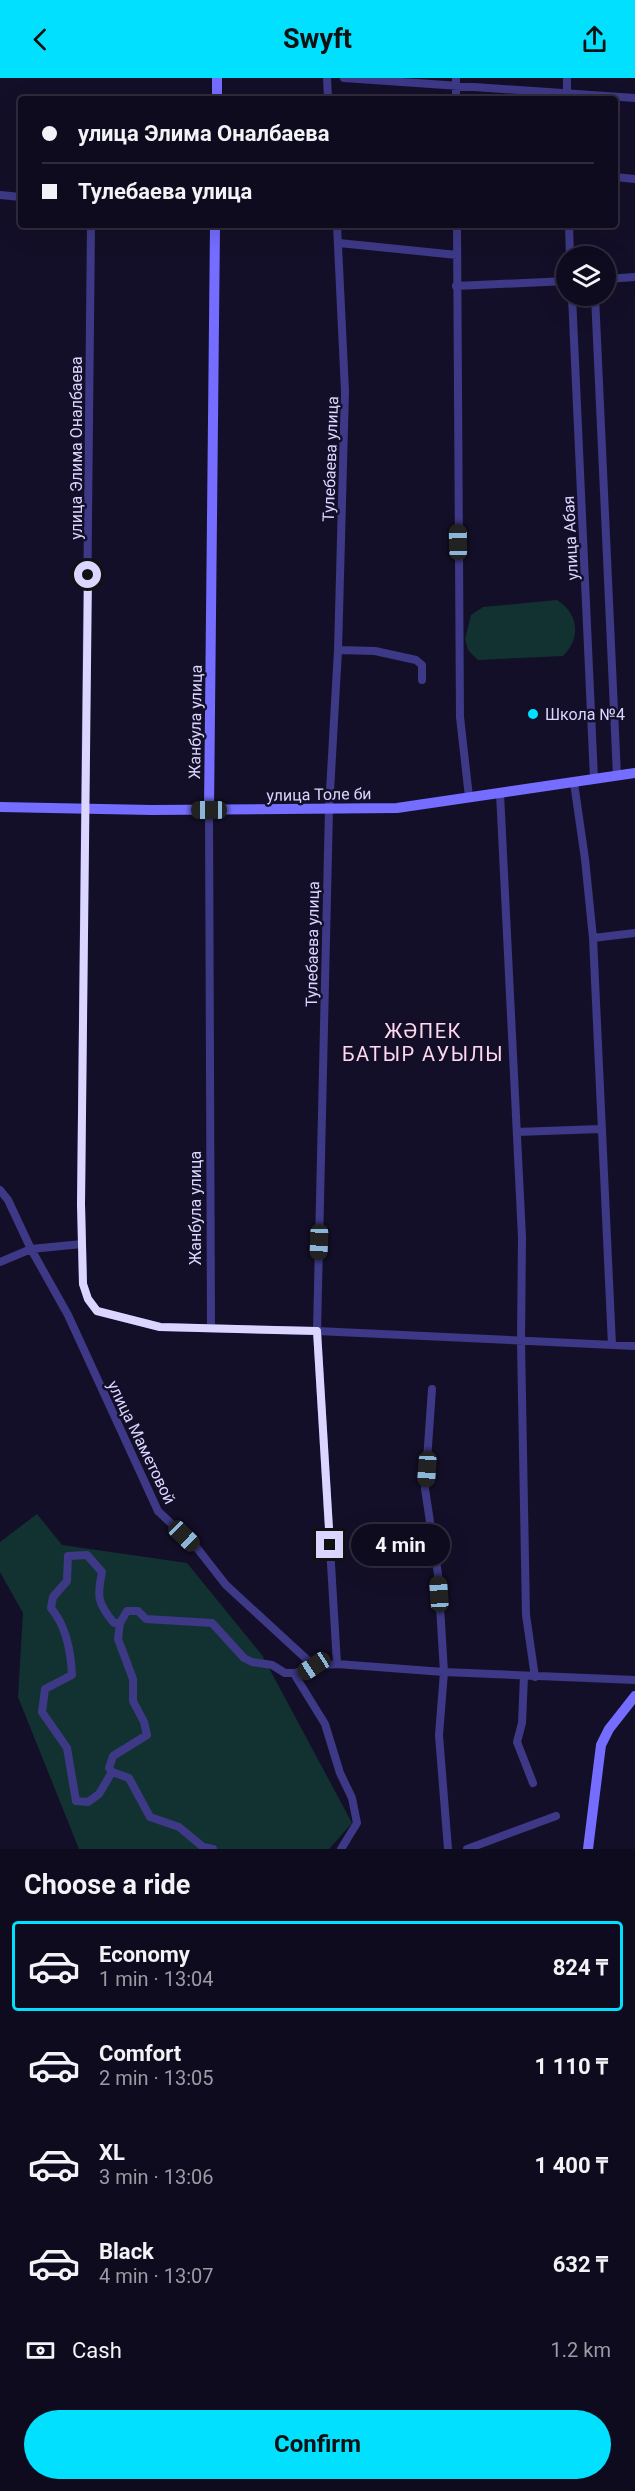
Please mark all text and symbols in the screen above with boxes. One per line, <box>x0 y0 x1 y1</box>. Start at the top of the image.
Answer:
icon: back <box>24 23 57 56</box>
text: Swyft <box>283 23 352 55</box>
icon: share <box>578 23 611 56</box>
text: улица Элима Оналбаева <box>78 121 329 146</box>
text: Тулебаева улица <box>78 179 252 204</box>
map controls <box>556 246 616 306</box>
button: layers <box>556 246 616 306</box>
street label: улица Элима Оналбаева <box>67 356 86 540</box>
street label: Тулебаева улица <box>319 396 342 522</box>
street label: улица Абая <box>559 495 582 581</box>
car <box>449 524 467 560</box>
route start <box>74 561 101 588</box>
street label: Жанбула улица <box>185 665 206 779</box>
place label: Школа №4 <box>545 705 625 724</box>
marker: Школа №4 <box>526 707 540 721</box>
street label: улица Толе би <box>266 784 372 805</box>
car <box>191 801 227 819</box>
street label: Тулебаева улица <box>302 881 323 1007</box>
district label: ЖӘПЕК БАТЫР АУЫЛЫ <box>342 1019 504 1066</box>
street label: Жанбула улица <box>186 1151 205 1265</box>
car <box>309 1224 329 1260</box>
street label: улица Маметовой <box>103 1377 180 1507</box>
car <box>417 1450 437 1488</box>
car <box>165 1517 203 1555</box>
callout: 4 min <box>351 1524 450 1566</box>
route end <box>316 1531 343 1558</box>
text: 4 min <box>375 1533 426 1557</box>
car <box>429 1575 449 1613</box>
car <box>294 1649 334 1683</box>
text: Choose a ride <box>24 1869 190 1901</box>
icon: car <box>27 1939 81 1993</box>
text: Economy <box>99 1942 190 1967</box>
text: 824 ₸ <box>553 1955 608 1980</box>
text: 1 min · 13:04 <box>99 1967 214 1991</box>
icon: car <box>27 2038 81 2092</box>
text: Comfort <box>99 2041 181 2066</box>
text: 1 110 ₸ <box>535 2054 608 2079</box>
text: 2 min · 13:05 <box>99 2066 214 2090</box>
icon: car <box>27 2137 81 2191</box>
text: XL <box>99 2140 125 2165</box>
text: 1 400 ₸ <box>535 2153 608 2178</box>
text: 3 min · 13:06 <box>99 2165 214 2189</box>
icon: car <box>27 2236 81 2290</box>
text: Black <box>99 2239 154 2264</box>
text: 632 ₸ <box>553 2252 608 2277</box>
text: 4 min · 13:07 <box>99 2264 214 2288</box>
icon: cash <box>24 2334 57 2367</box>
text: Cash <box>72 2338 122 2363</box>
text: 1.2 km <box>551 2338 611 2362</box>
button: Confirm <box>24 2410 611 2479</box>

